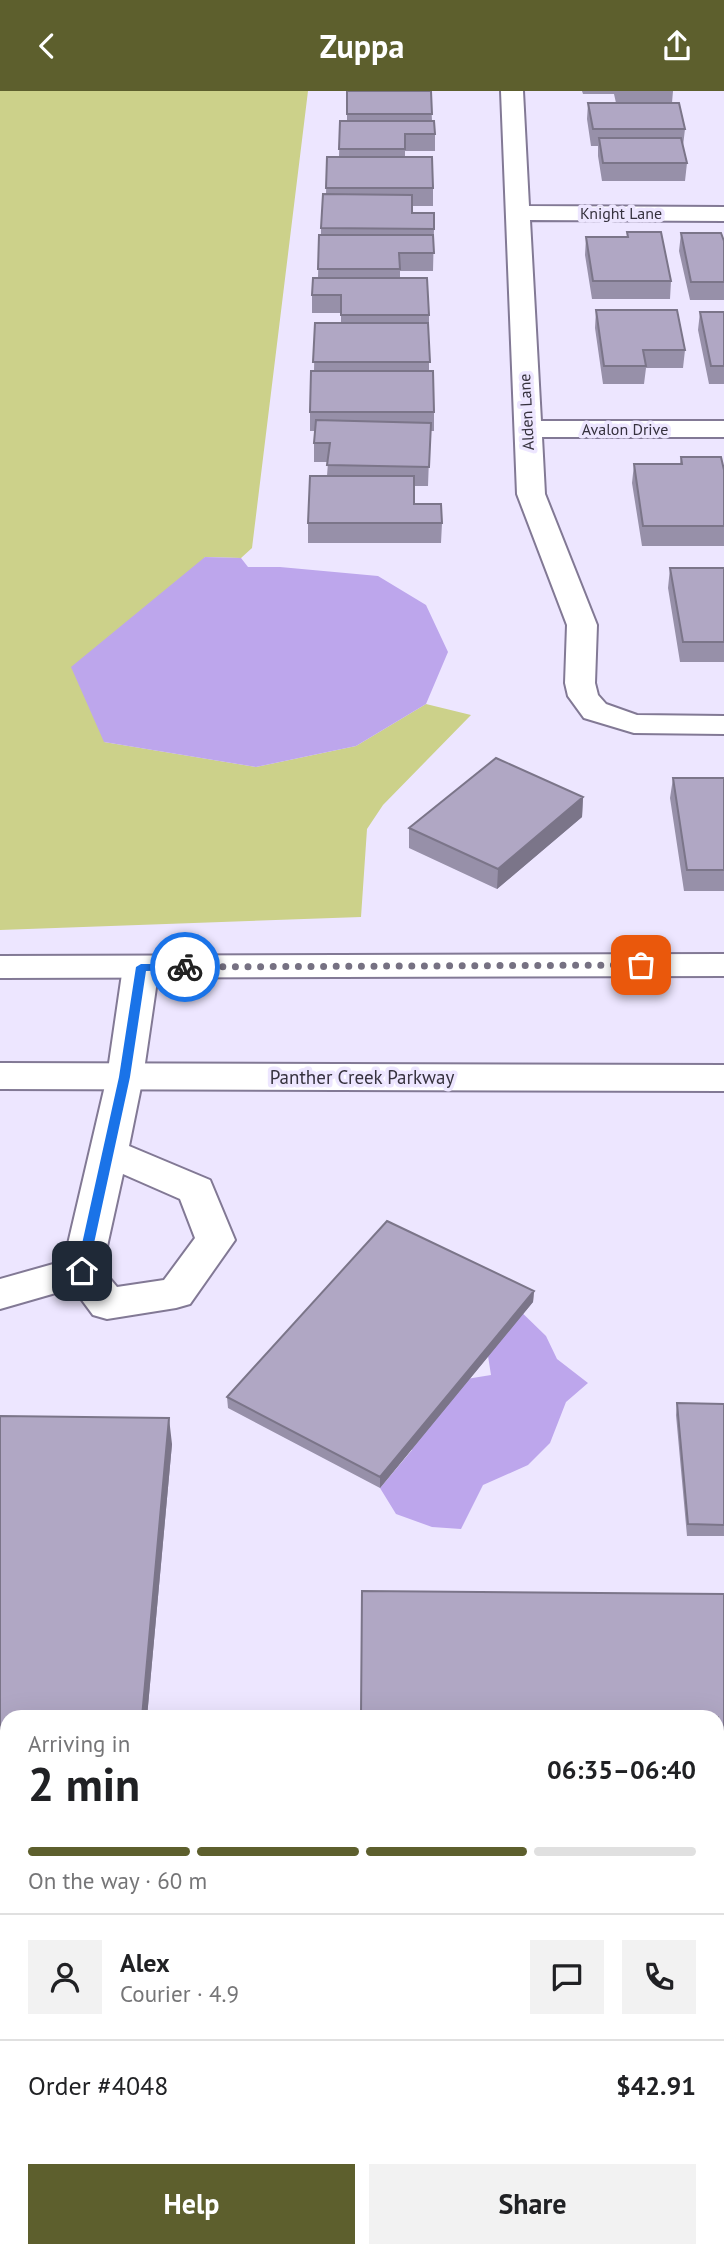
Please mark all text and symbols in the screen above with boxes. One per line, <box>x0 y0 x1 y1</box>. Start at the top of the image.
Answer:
text: Zuppa <box>320 25 404 67</box>
icon: back <box>28 27 66 65</box>
icon: share <box>658 27 696 65</box>
street label: Knight Lane <box>580 203 662 223</box>
street label: Alden Lane <box>514 373 538 451</box>
street label: Avalon Drive <box>582 419 668 439</box>
courier <box>150 932 220 1002</box>
pin <box>611 935 671 995</box>
icon: bag <box>622 946 660 984</box>
icon: bike <box>166 948 204 986</box>
street label: Panther Creek Parkway <box>270 1065 454 1089</box>
pin <box>52 1241 112 1301</box>
icon: home <box>63 1252 101 1290</box>
text: Arriving in <box>28 1729 130 1758</box>
text: 06:35–06:40 <box>547 1753 696 1786</box>
text: 2 min <box>28 1754 140 1814</box>
text: On the way · 60 m <box>28 1866 207 1895</box>
button: person <box>28 1940 102 2014</box>
button: chat <box>530 1940 604 2014</box>
button: phone <box>622 1940 696 2014</box>
text: Alex <box>120 1946 170 1979</box>
text: Courier · 4.9 <box>120 1979 239 2008</box>
text: Order #4048 <box>28 2069 168 2102</box>
text: $42.91 <box>616 2069 696 2102</box>
button: Help <box>28 2164 355 2244</box>
button: Share <box>369 2164 696 2244</box>

